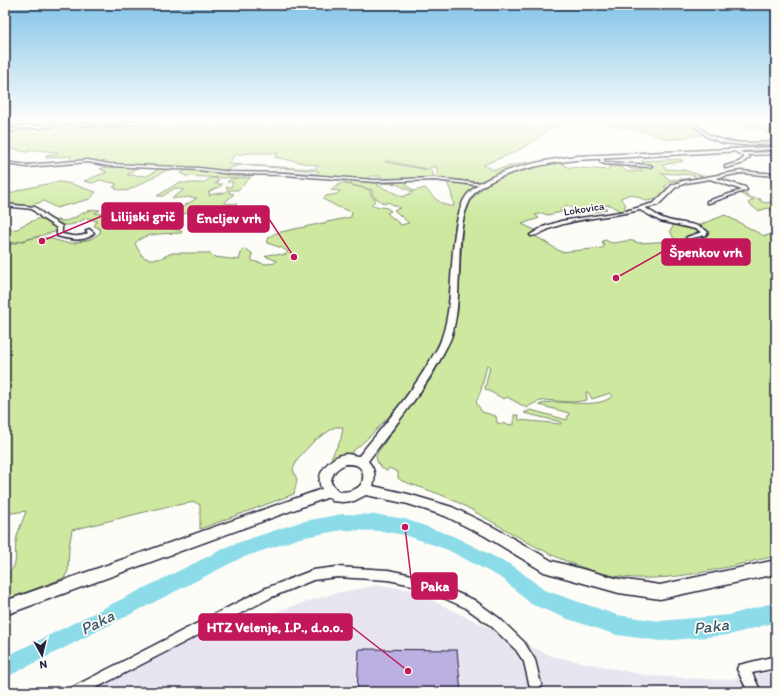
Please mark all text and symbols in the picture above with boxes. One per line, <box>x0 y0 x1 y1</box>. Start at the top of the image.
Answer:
street label: Lokovica <box>563 199 606 219</box>
callout: Lilijski grič <box>102 203 183 229</box>
callout: Encljev vrh <box>188 206 269 232</box>
text: Lilijski grič <box>111 208 176 225</box>
text: Encljev vrh <box>197 210 262 227</box>
callout: Špenkov vrh <box>662 239 750 265</box>
text: Špenkov vrh <box>670 244 743 261</box>
callout: Paka <box>412 573 457 599</box>
text: Paka <box>421 578 450 595</box>
water label: Paka <box>77 605 118 639</box>
callout: HTZ Velenje, I.P., d.o.o. <box>199 614 352 640</box>
water label: Paka <box>692 614 730 638</box>
text: HTZ Velenje, I.P., d.o.o. <box>207 619 343 636</box>
north arrow <box>22 635 62 675</box>
text: N <box>39 657 48 671</box>

